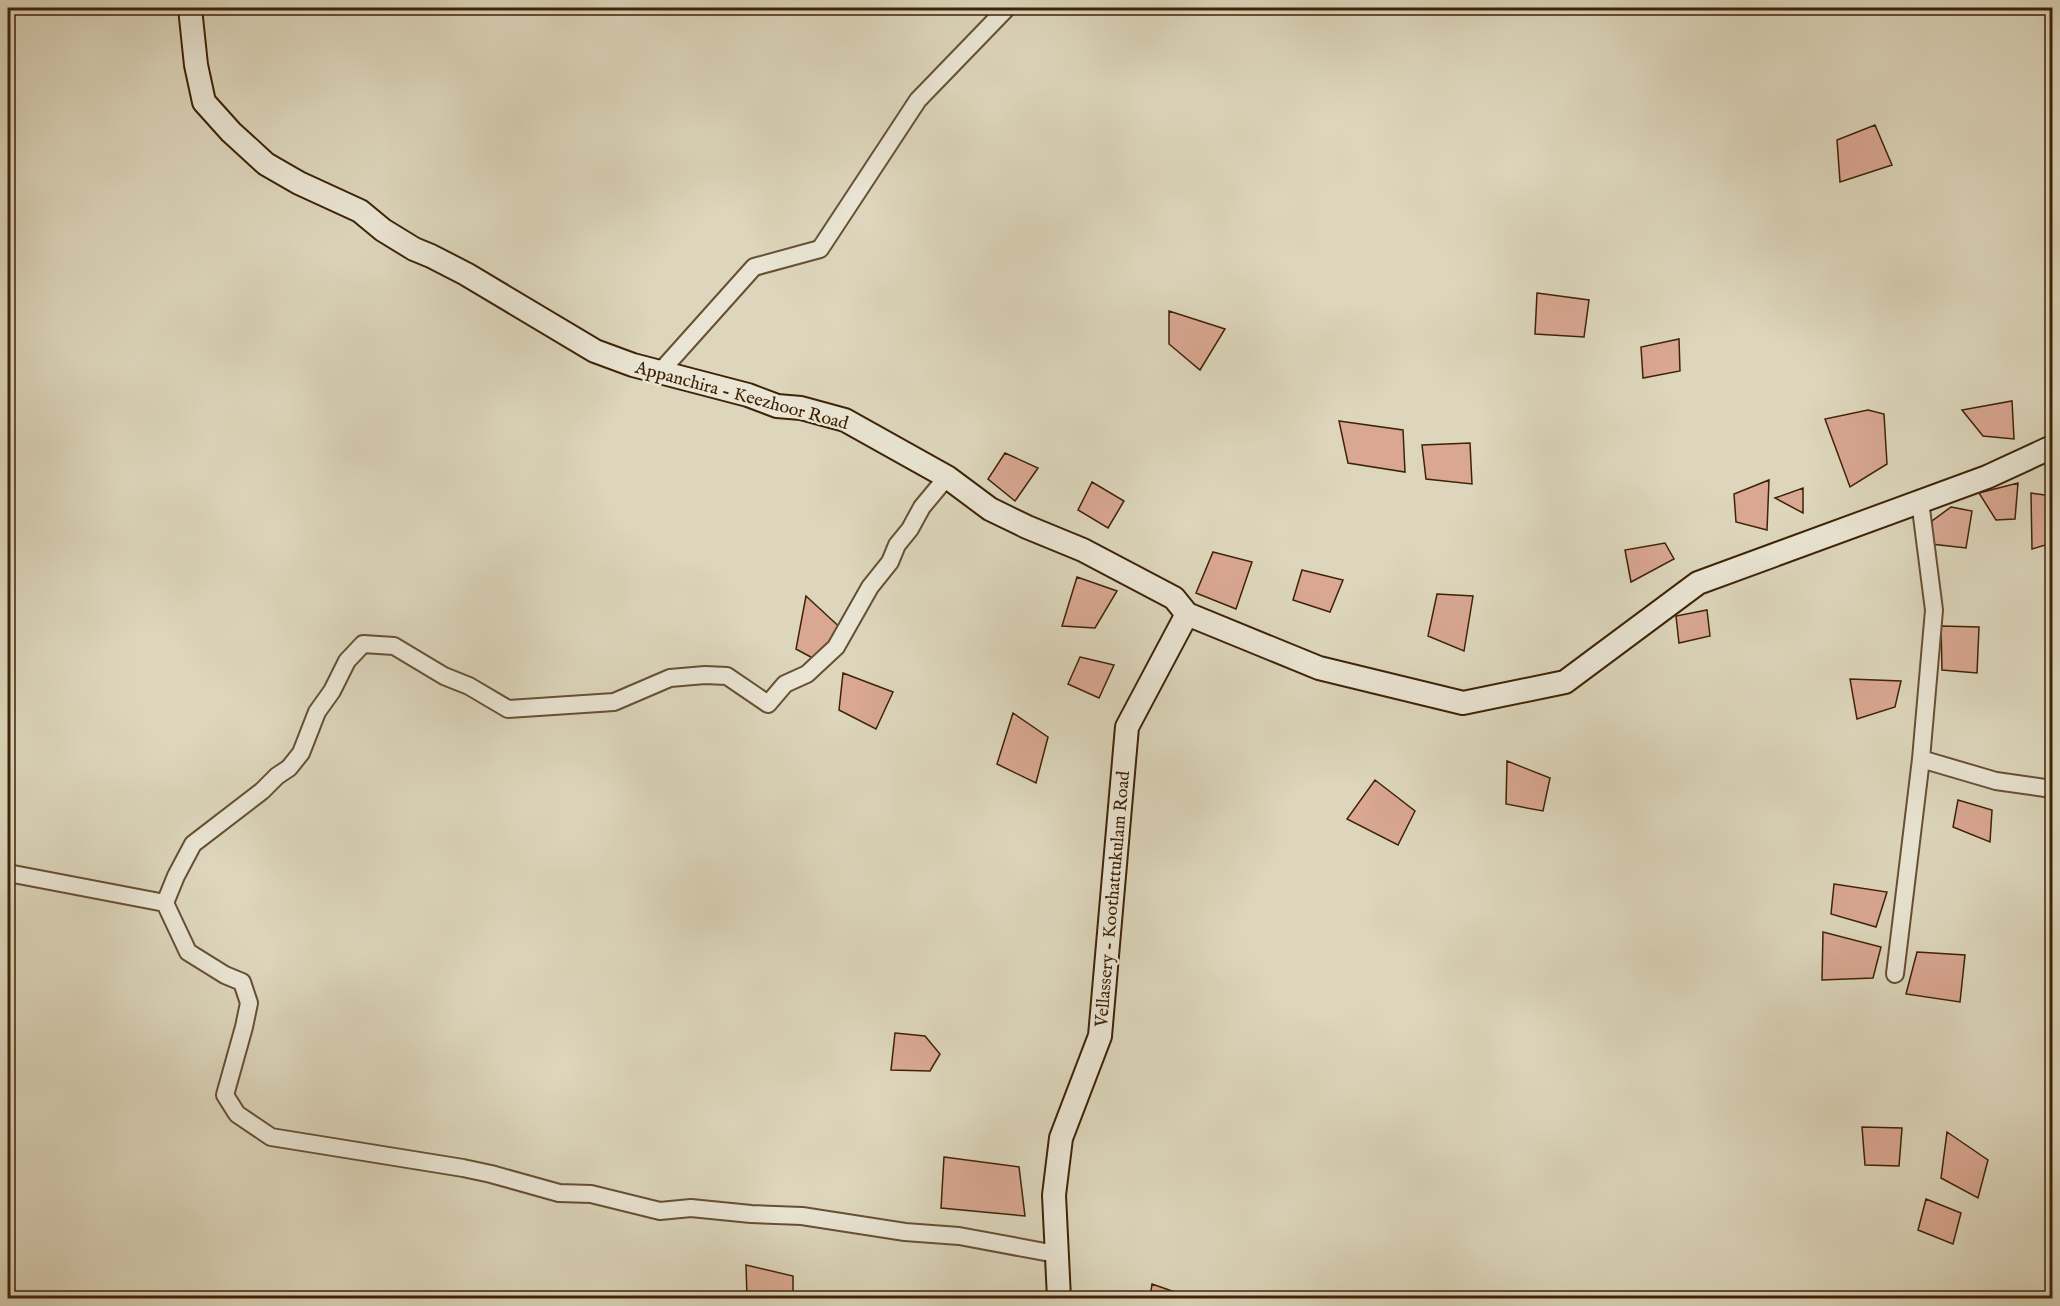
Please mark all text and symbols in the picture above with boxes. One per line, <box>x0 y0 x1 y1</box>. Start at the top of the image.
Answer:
street label: Appanchira - Keezhoor Road <box>632 357 851 436</box>
street label: Vellassery - Koothattukulam Road <box>1091 770 1136 1029</box>

